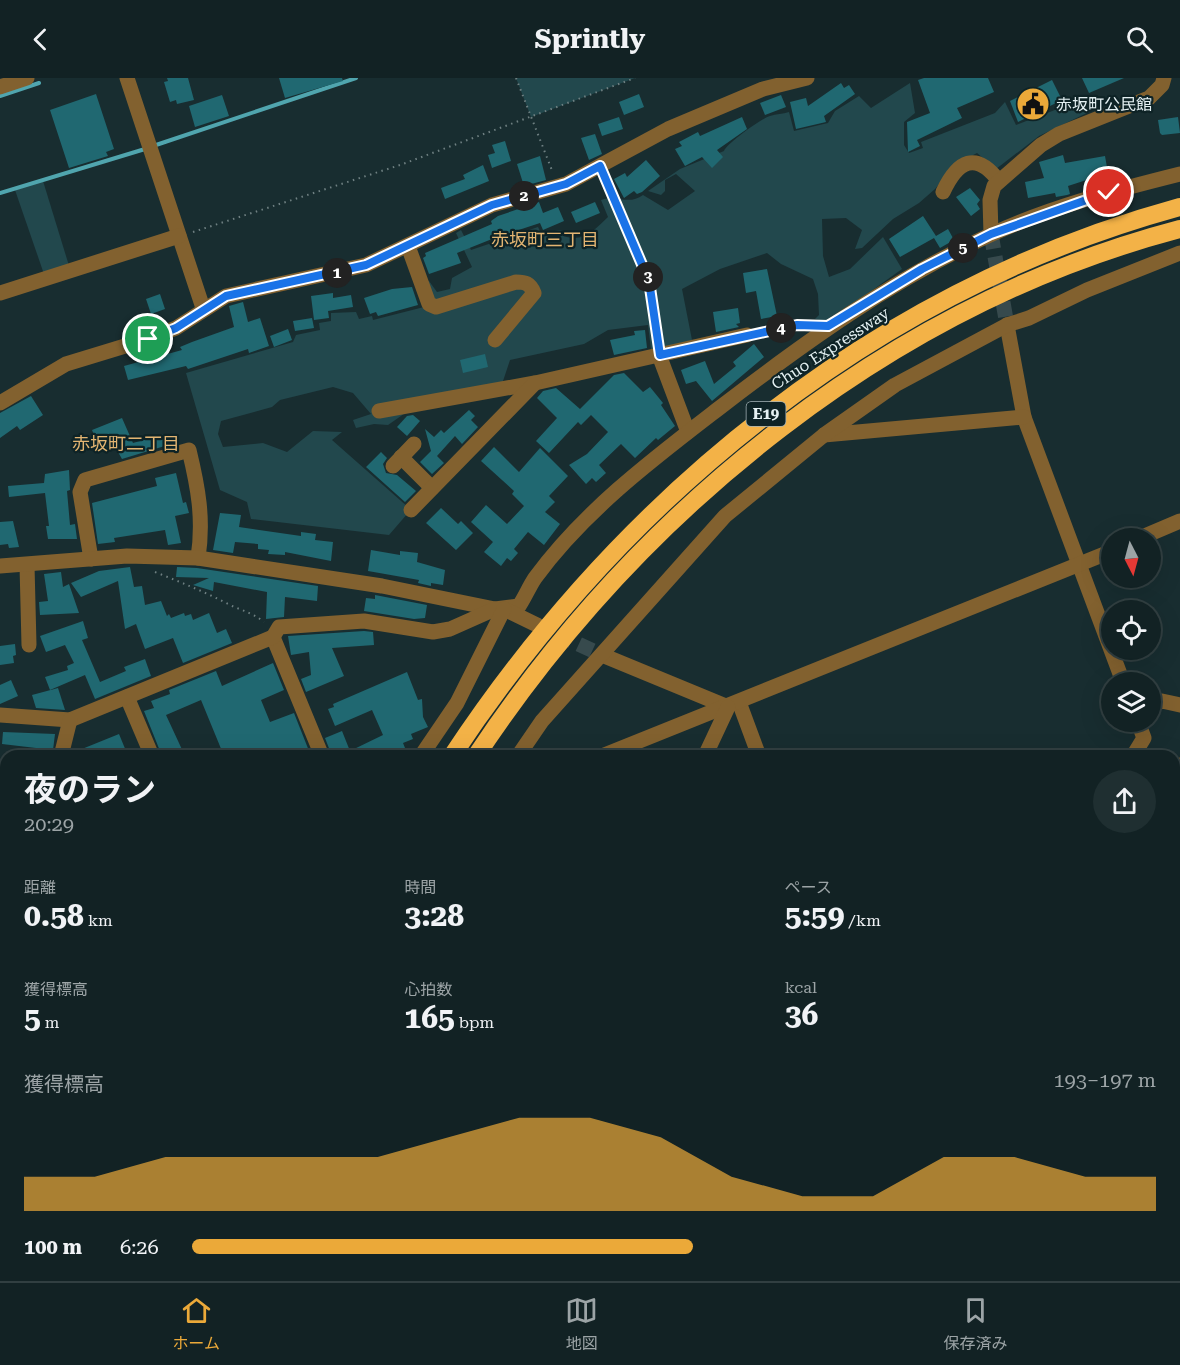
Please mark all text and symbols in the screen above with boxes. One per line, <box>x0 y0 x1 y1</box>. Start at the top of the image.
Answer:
icon: back <box>24 23 57 56</box>
text: Sprintly <box>535 23 645 55</box>
icon: search <box>1123 23 1156 56</box>
public building icon: 赤坂町公民館 <box>1015 86 1051 122</box>
place label: 赤坂町公民館 <box>1056 95 1152 114</box>
pin <box>1083 166 1134 217</box>
icon: check <box>1092 175 1125 208</box>
pin: 2 <box>509 181 539 211</box>
text: 2 <box>520 186 528 205</box>
district label: 赤坂町三丁目 <box>491 229 599 250</box>
pin: 5 <box>948 233 978 263</box>
text: 5 <box>959 238 967 257</box>
pin: 1 <box>322 258 352 288</box>
pin: 3 <box>633 262 663 292</box>
text: 1 <box>333 263 341 282</box>
text: 3 <box>644 267 652 286</box>
street label: Chuo Expressway <box>768 303 893 394</box>
pin <box>122 313 173 364</box>
pin: 4 <box>766 313 796 343</box>
text: 4 <box>777 318 785 337</box>
icon: arrive <box>131 322 164 355</box>
road number: E19 <box>746 402 786 426</box>
district label: 赤坂町二丁目 <box>72 433 180 454</box>
north arrow <box>1101 528 1161 588</box>
map controls <box>1101 528 1161 732</box>
button: locate <box>1101 600 1161 660</box>
button: layers <box>1101 672 1161 732</box>
text: 夜のラン <box>24 770 156 809</box>
button: share <box>1093 770 1156 833</box>
text: 20:29 <box>24 812 74 836</box>
text: 距離 <box>24 878 56 897</box>
text: 時間 <box>404 878 436 897</box>
text: ペース <box>785 878 832 897</box>
text: 0.58 <box>24 898 84 933</box>
text: 3:28 <box>404 898 464 933</box>
text: 5:59 <box>785 898 844 933</box>
text: km <box>84 911 113 930</box>
text: /km <box>844 911 881 930</box>
text: kcal <box>785 978 817 997</box>
text: 獲得標高 <box>24 980 88 999</box>
text: 心拍数 <box>404 980 452 999</box>
text: 36 <box>785 997 818 1032</box>
text: 5 <box>24 1000 41 1035</box>
text: 165 <box>404 1000 455 1035</box>
text: m <box>41 1013 59 1032</box>
text: bpm <box>455 1013 494 1032</box>
text: 193–197 m <box>1053 1068 1156 1092</box>
text: 獲得標高 <box>24 1072 104 1096</box>
text: 100 m <box>24 1235 82 1259</box>
text: 6:26 <box>120 1235 159 1259</box>
tab: ホーム <box>173 1294 220 1354</box>
tab: 地図 <box>565 1294 598 1354</box>
tab: 保存済み <box>943 1294 1007 1354</box>

